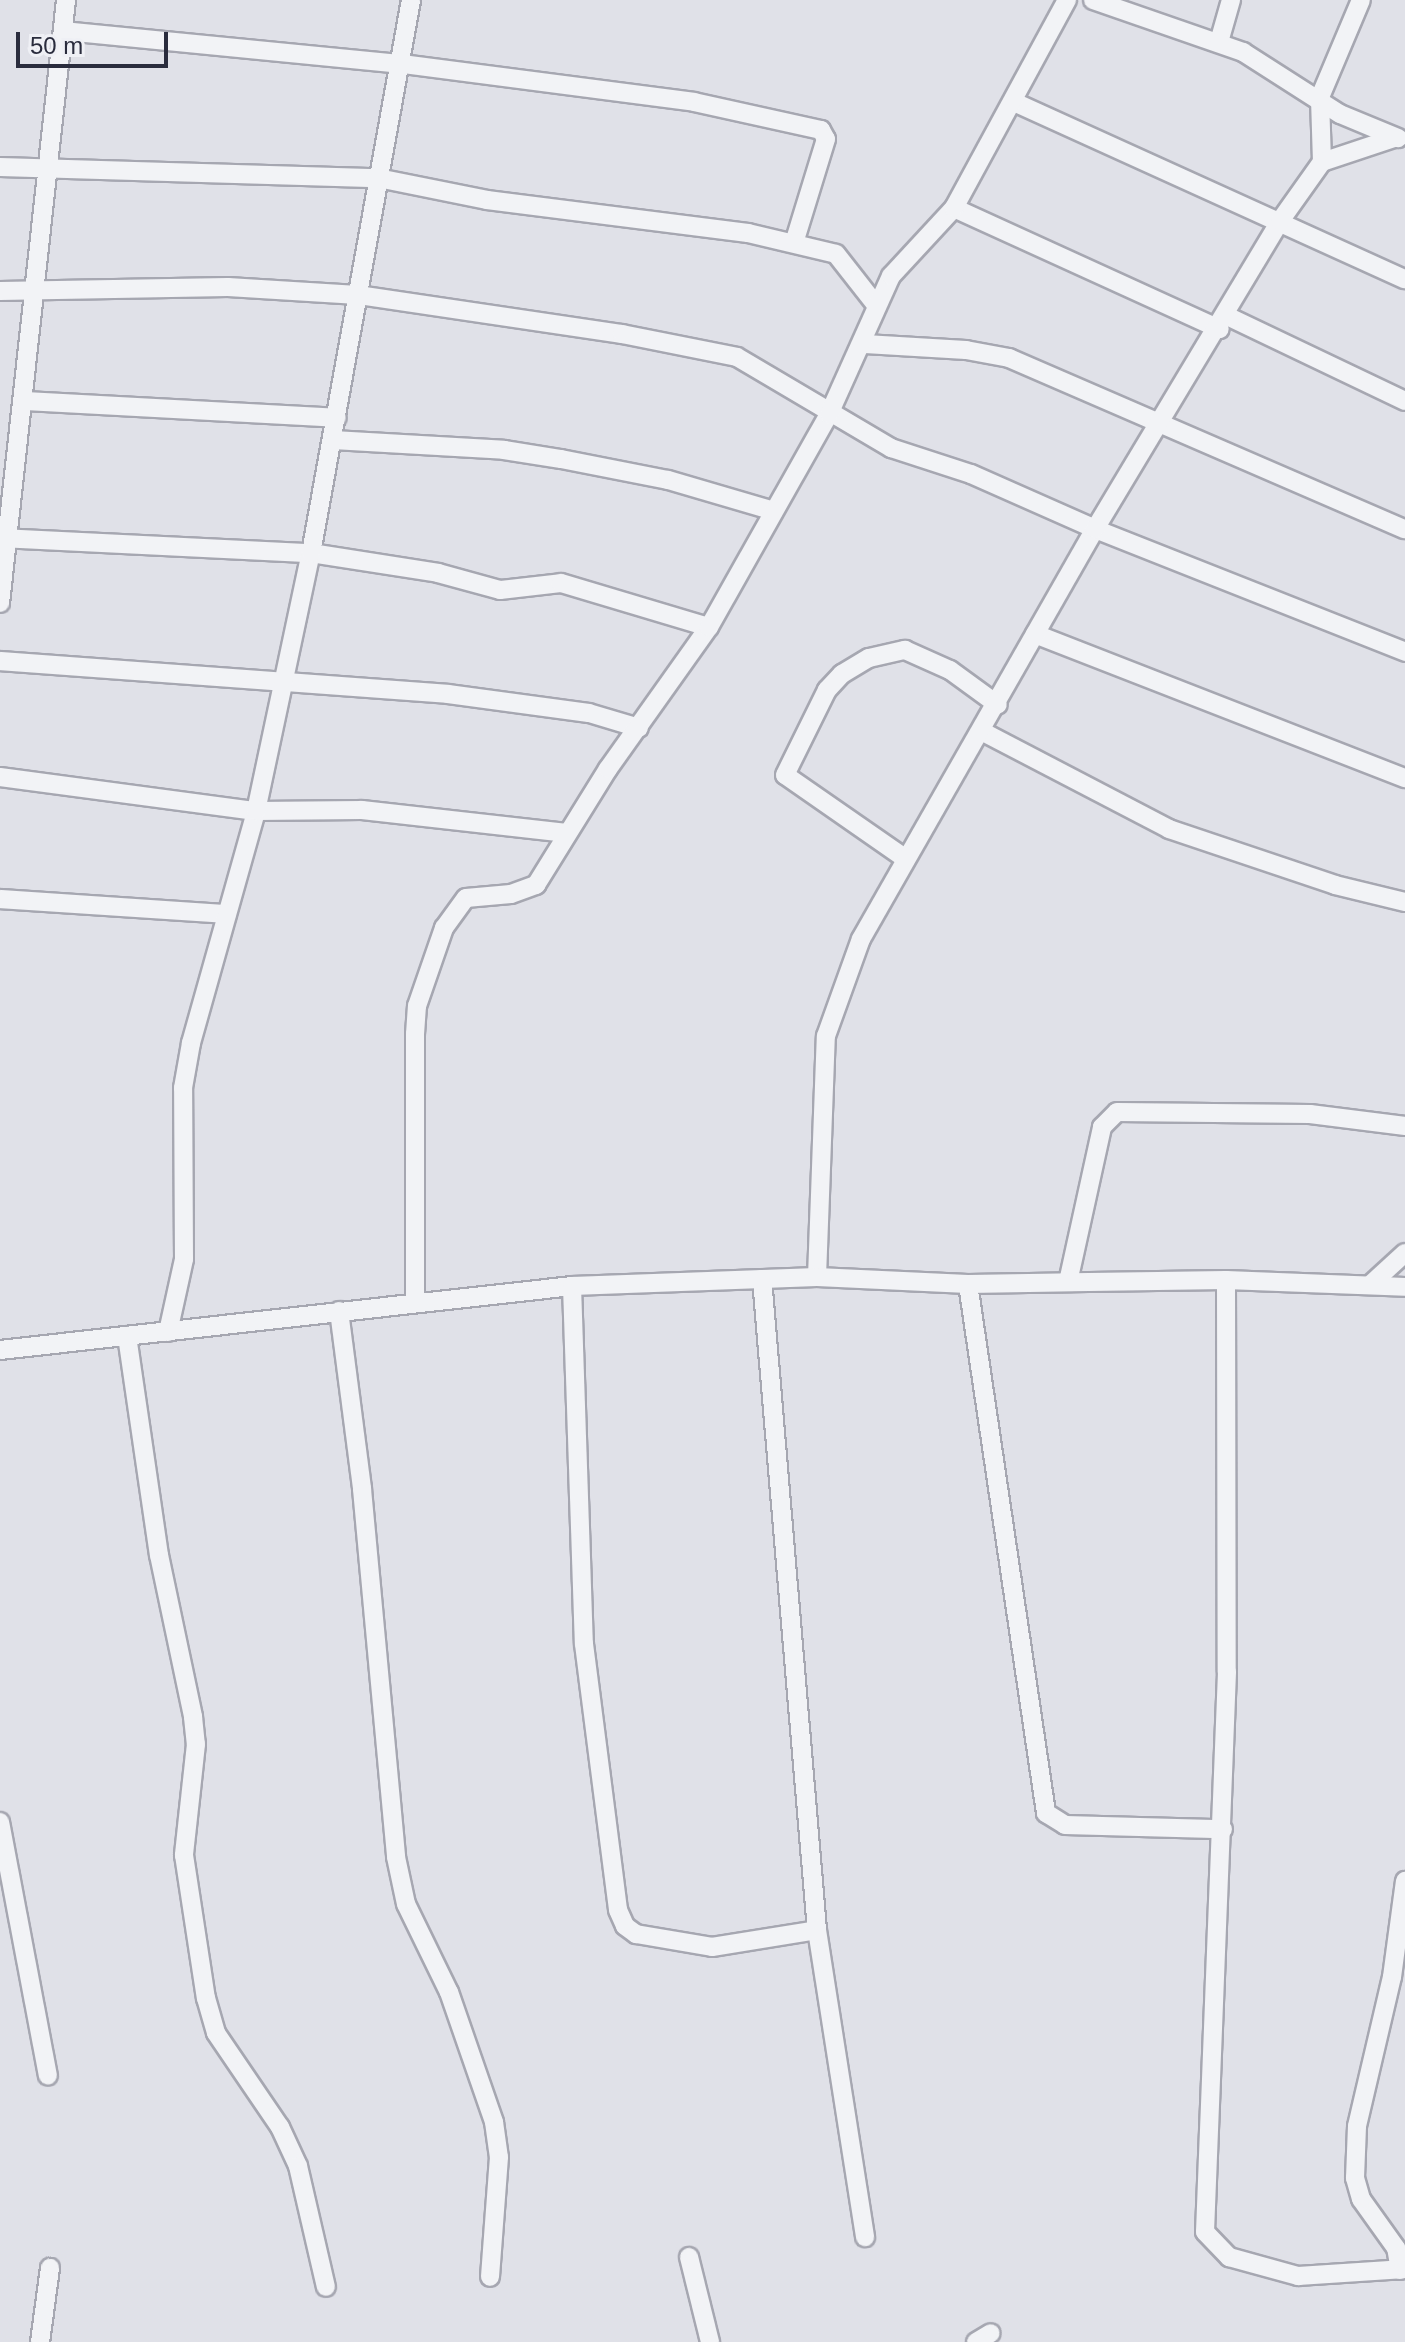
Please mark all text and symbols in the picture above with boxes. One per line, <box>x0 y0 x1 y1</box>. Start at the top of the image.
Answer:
scale bar <box>20 16 172 66</box>
text: 50 m <box>30 32 83 59</box>

